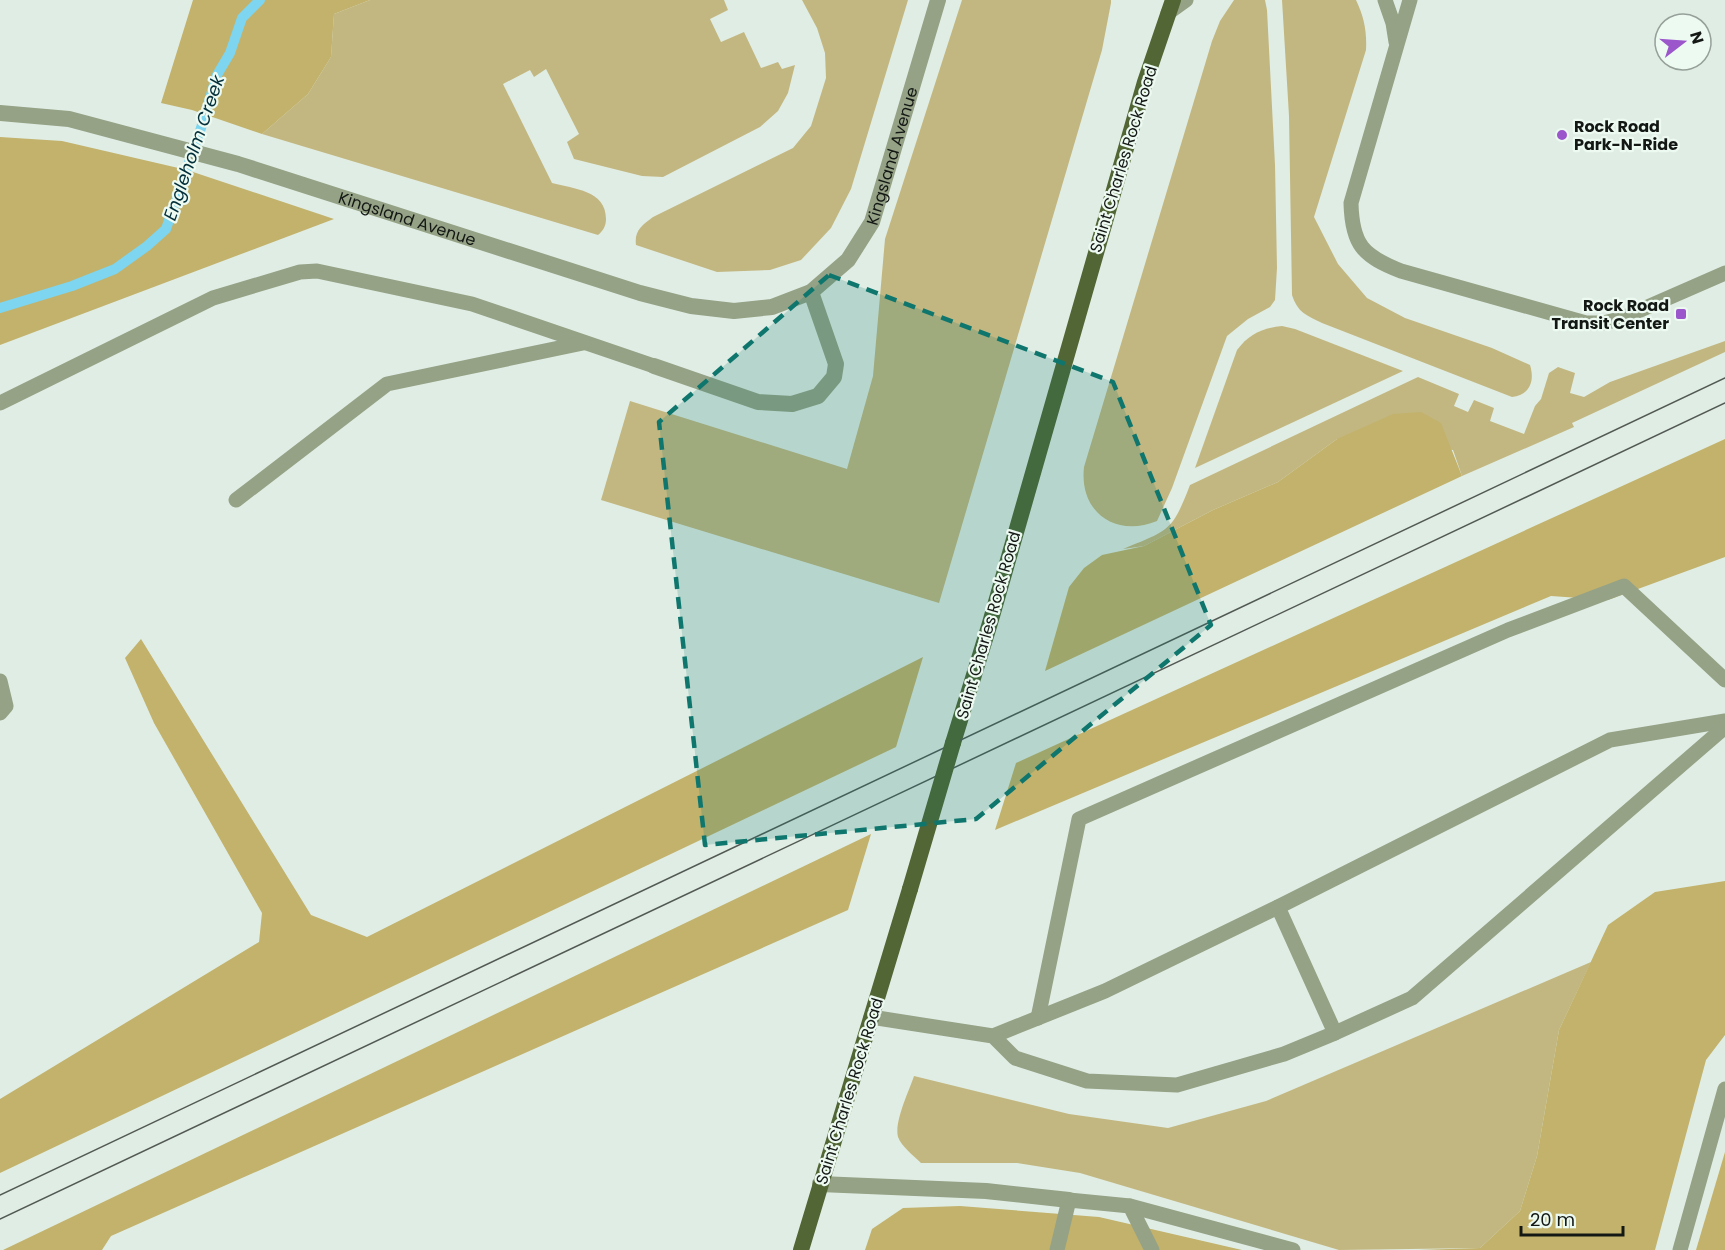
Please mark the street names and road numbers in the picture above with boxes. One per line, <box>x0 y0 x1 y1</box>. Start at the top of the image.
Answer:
street label: Saint Charles Rock Road <box>1084 63 1163 255</box>
street label: Kingsland Avenue <box>861 84 924 228</box>
street label: Kingsland Avenue <box>335 186 479 252</box>
street label: Saint Charles Rock Road <box>951 529 1026 722</box>
street label: Saint Charles Rock Road <box>810 995 889 1187</box>

